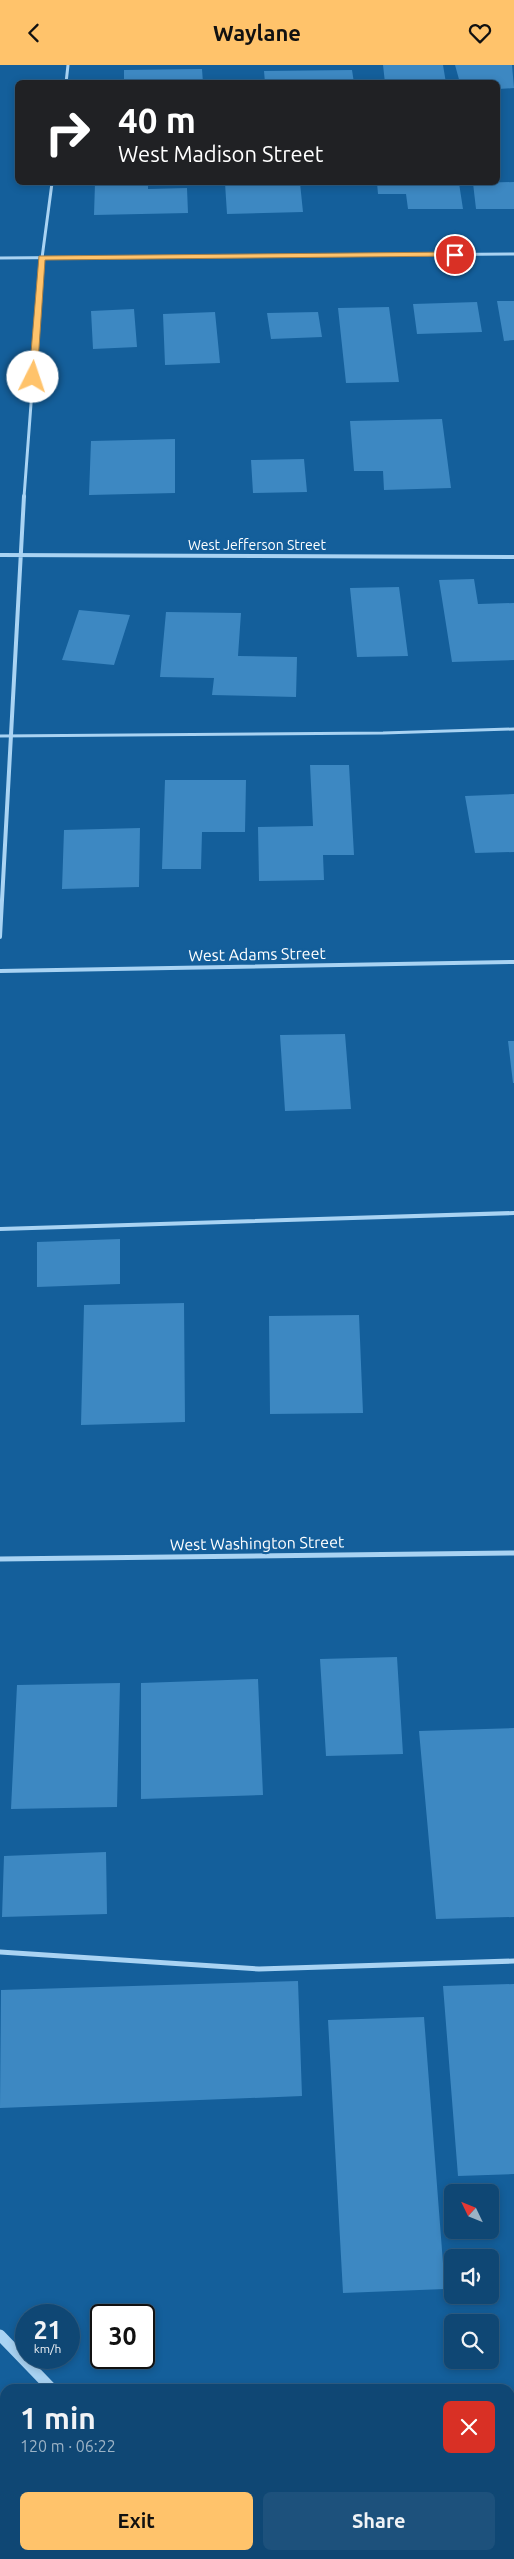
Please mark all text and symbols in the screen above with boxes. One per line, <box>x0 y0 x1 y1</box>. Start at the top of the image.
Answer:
icon: back <box>20 19 48 47</box>
icon: heart <box>466 19 494 47</box>
text: Waylane <box>213 20 301 45</box>
icon: right <box>35 100 100 165</box>
text: 40 m <box>118 100 196 140</box>
text: West Madison Street <box>118 141 323 166</box>
pin <box>434 234 476 276</box>
icon: arrive <box>441 241 469 269</box>
position arrow <box>6 350 58 402</box>
street label: West Jefferson Street <box>188 537 327 553</box>
street label: West Adams Street <box>188 944 327 964</box>
street label: West Washington Street <box>170 1532 345 1554</box>
north arrow <box>444 2184 499 2239</box>
map controls <box>444 2184 499 2369</box>
button: sound <box>444 2249 499 2304</box>
speed limit sign: 30 <box>90 2304 155 2369</box>
button: search <box>444 2314 499 2369</box>
text: 21 <box>33 2316 62 2344</box>
text: km/h <box>34 2342 61 2355</box>
text: 1 min <box>20 2401 96 2435</box>
button: close <box>443 2401 495 2453</box>
text: 120 m · 06:22 <box>20 2437 116 2455</box>
button: Exit <box>20 2492 253 2550</box>
button: Share <box>263 2492 495 2550</box>

